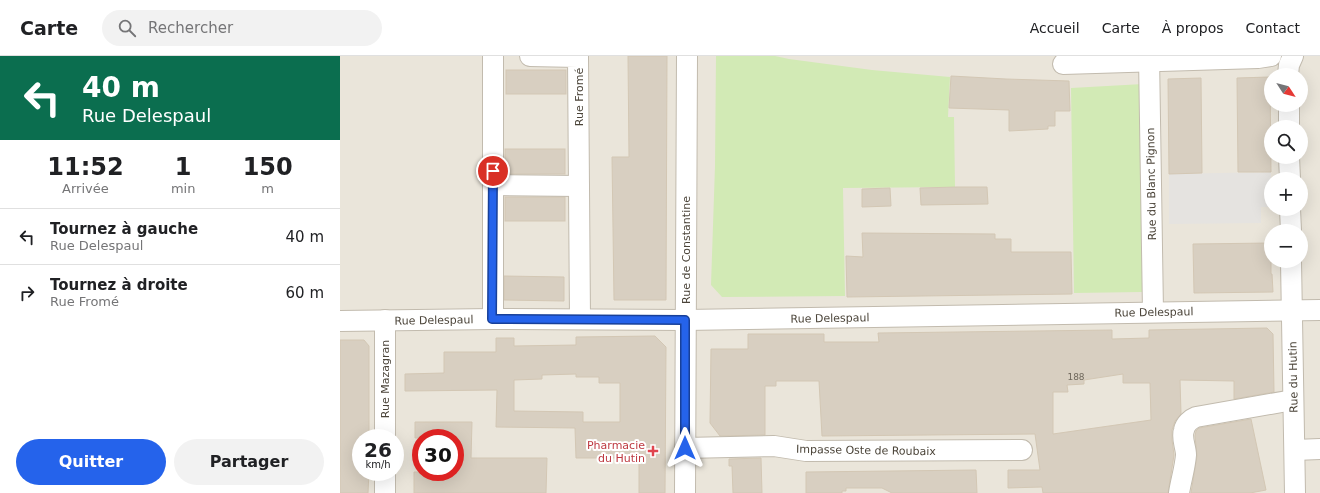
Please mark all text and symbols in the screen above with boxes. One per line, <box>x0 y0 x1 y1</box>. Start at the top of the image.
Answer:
search box <box>102 10 382 46</box>
text: Carte <box>20 17 78 39</box>
icon: search <box>116 17 138 39</box>
text: Rechercher <box>148 19 233 37</box>
text: Accueil <box>1030 20 1080 36</box>
text: Carte <box>1102 20 1140 36</box>
text: À propos <box>1162 20 1224 36</box>
text: Contact <box>1246 20 1300 36</box>
street label: Rue Fromé <box>573 68 586 126</box>
north arrow <box>1264 68 1308 112</box>
map controls <box>1264 68 1308 268</box>
text: 40 m <box>82 71 160 104</box>
icon: left <box>16 72 68 124</box>
text: Rue Delespaul <box>82 105 211 126</box>
button: search <box>1264 120 1308 164</box>
street label: Rue du Blanc Pignon <box>1144 127 1159 241</box>
text: 11:52 <box>47 153 124 181</box>
text: 1 <box>175 153 191 181</box>
text: 150 <box>243 153 293 181</box>
pin <box>476 154 510 188</box>
icon: arrive <box>482 160 504 182</box>
button: + <box>1264 172 1308 216</box>
text: Arrivée <box>62 181 109 196</box>
text: min <box>171 181 195 196</box>
text: m <box>261 181 274 196</box>
street label: Rue de Constantine <box>680 196 693 304</box>
text: Tournez à gauche <box>50 220 198 238</box>
button: − <box>1264 224 1308 268</box>
icon: left <box>16 226 38 248</box>
text: 40 m <box>286 228 324 246</box>
text: Rue Delespaul <box>50 238 143 253</box>
text: Tournez à droite <box>50 276 188 294</box>
icon: right <box>16 282 38 304</box>
text: 60 m <box>286 284 324 302</box>
text: Rue Fromé <box>50 294 119 309</box>
street label: Rue Delespaul <box>1114 305 1194 320</box>
street label: Rue Delespaul <box>790 311 870 326</box>
street label: Rue Delespaul <box>394 313 474 328</box>
street label: Rue Mazagran <box>379 340 392 418</box>
street label: Rue du Hutin <box>1286 341 1301 413</box>
house number: 188 <box>1067 372 1085 382</box>
position arrow <box>664 427 706 469</box>
speed limit sign: 30 <box>412 429 464 481</box>
text: 26 <box>364 438 392 462</box>
button: Quitter <box>16 439 166 485</box>
button: Partager <box>174 439 324 485</box>
place label: Pharmacie du Hutin <box>587 439 645 465</box>
street label: Impasse Oste de Roubaix <box>796 443 936 458</box>
marker: Pharmacie du Hutin <box>648 446 658 456</box>
text: km/h <box>365 459 391 470</box>

